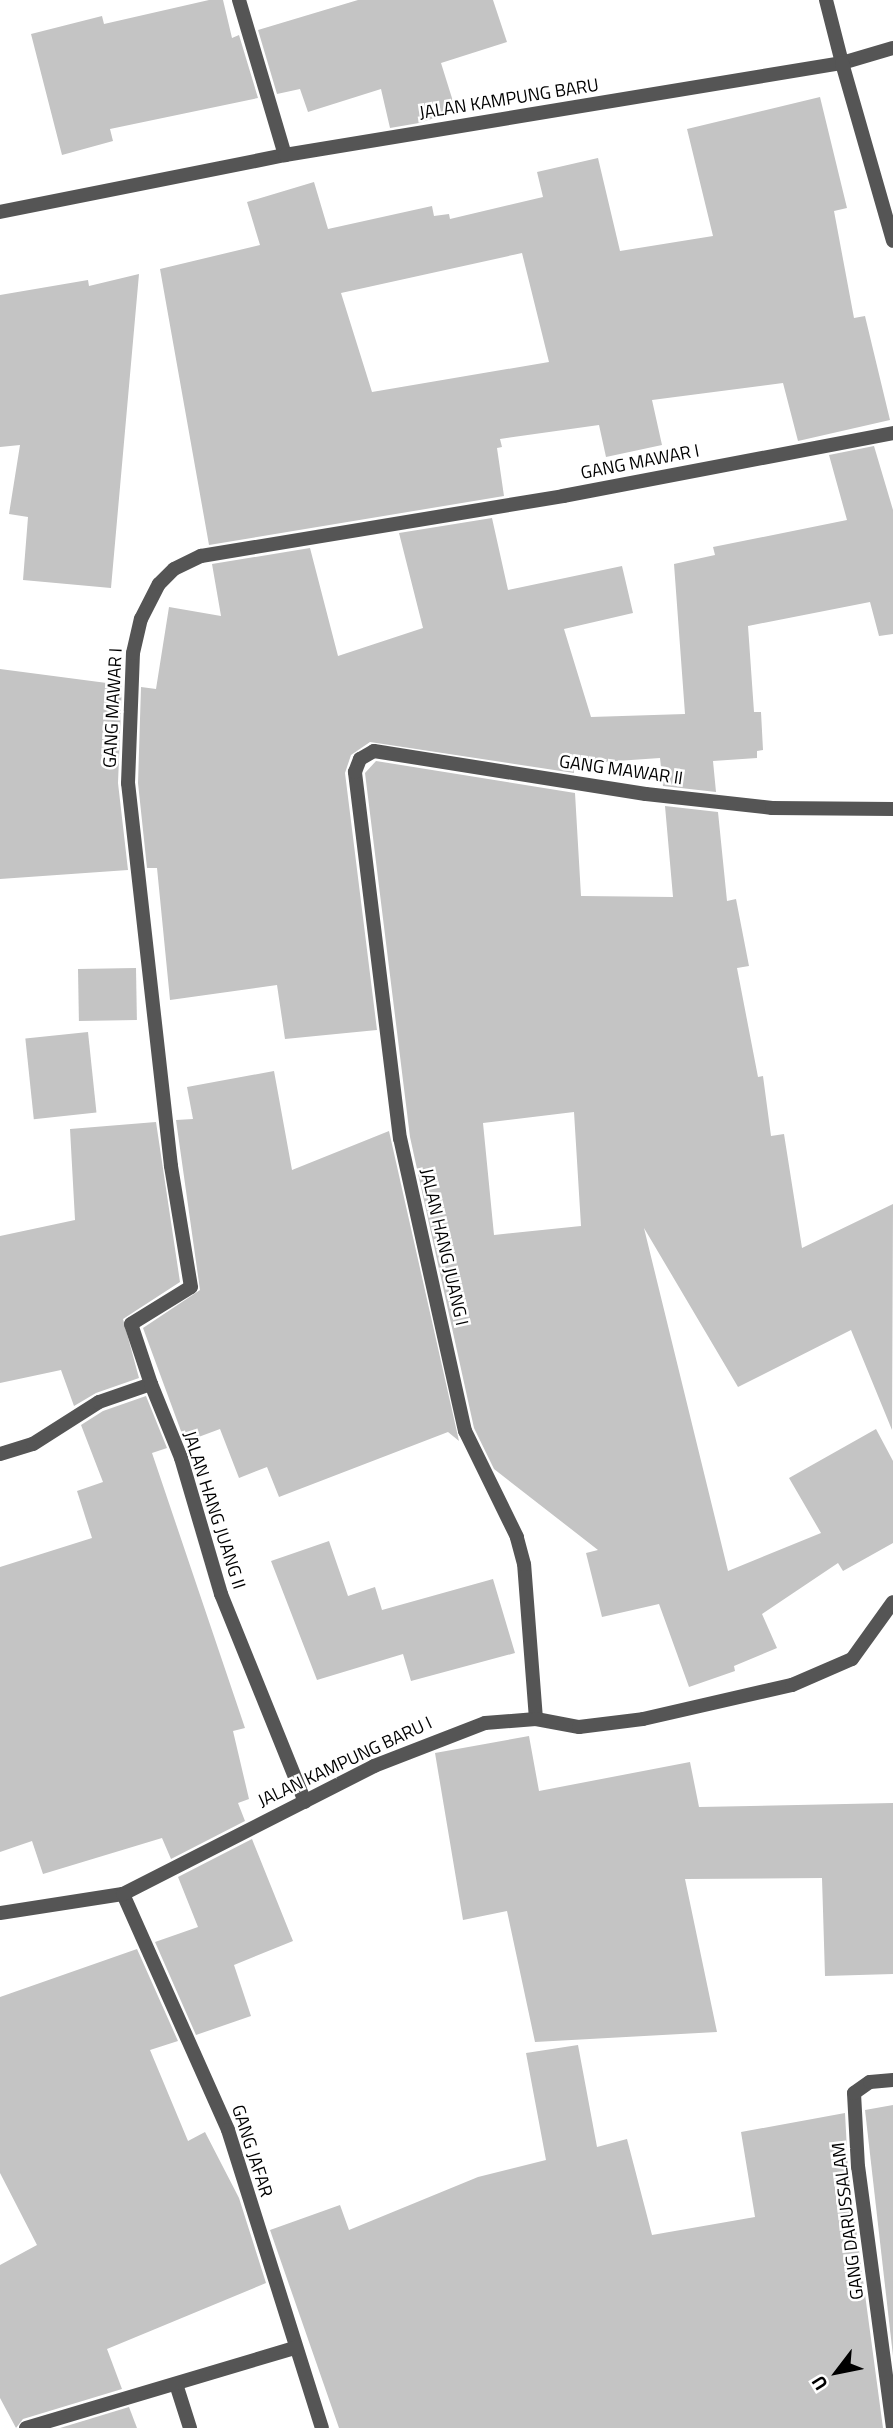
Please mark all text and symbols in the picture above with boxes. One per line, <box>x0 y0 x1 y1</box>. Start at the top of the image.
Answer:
street label: JALAN KAMPUNG BARU <box>418 74 600 124</box>
street label: GANG MAWAR I <box>579 440 701 484</box>
street label: GANG MAWAR I <box>99 647 127 769</box>
street label: GANG MAWAR II <box>558 751 684 789</box>
street label: JALAN HANG JUANG I <box>415 1166 473 1328</box>
street label: JALAN HANG JUANG II <box>178 1428 250 1592</box>
street label: JALAN KAMPUNG BARU I <box>254 1712 436 1812</box>
street label: GANG JAFAR <box>227 2102 277 2200</box>
street label: GANG DARUSSALAM <box>828 2141 868 2301</box>
north arrow <box>802 2337 872 2407</box>
text: U <box>803 2370 834 2396</box>

